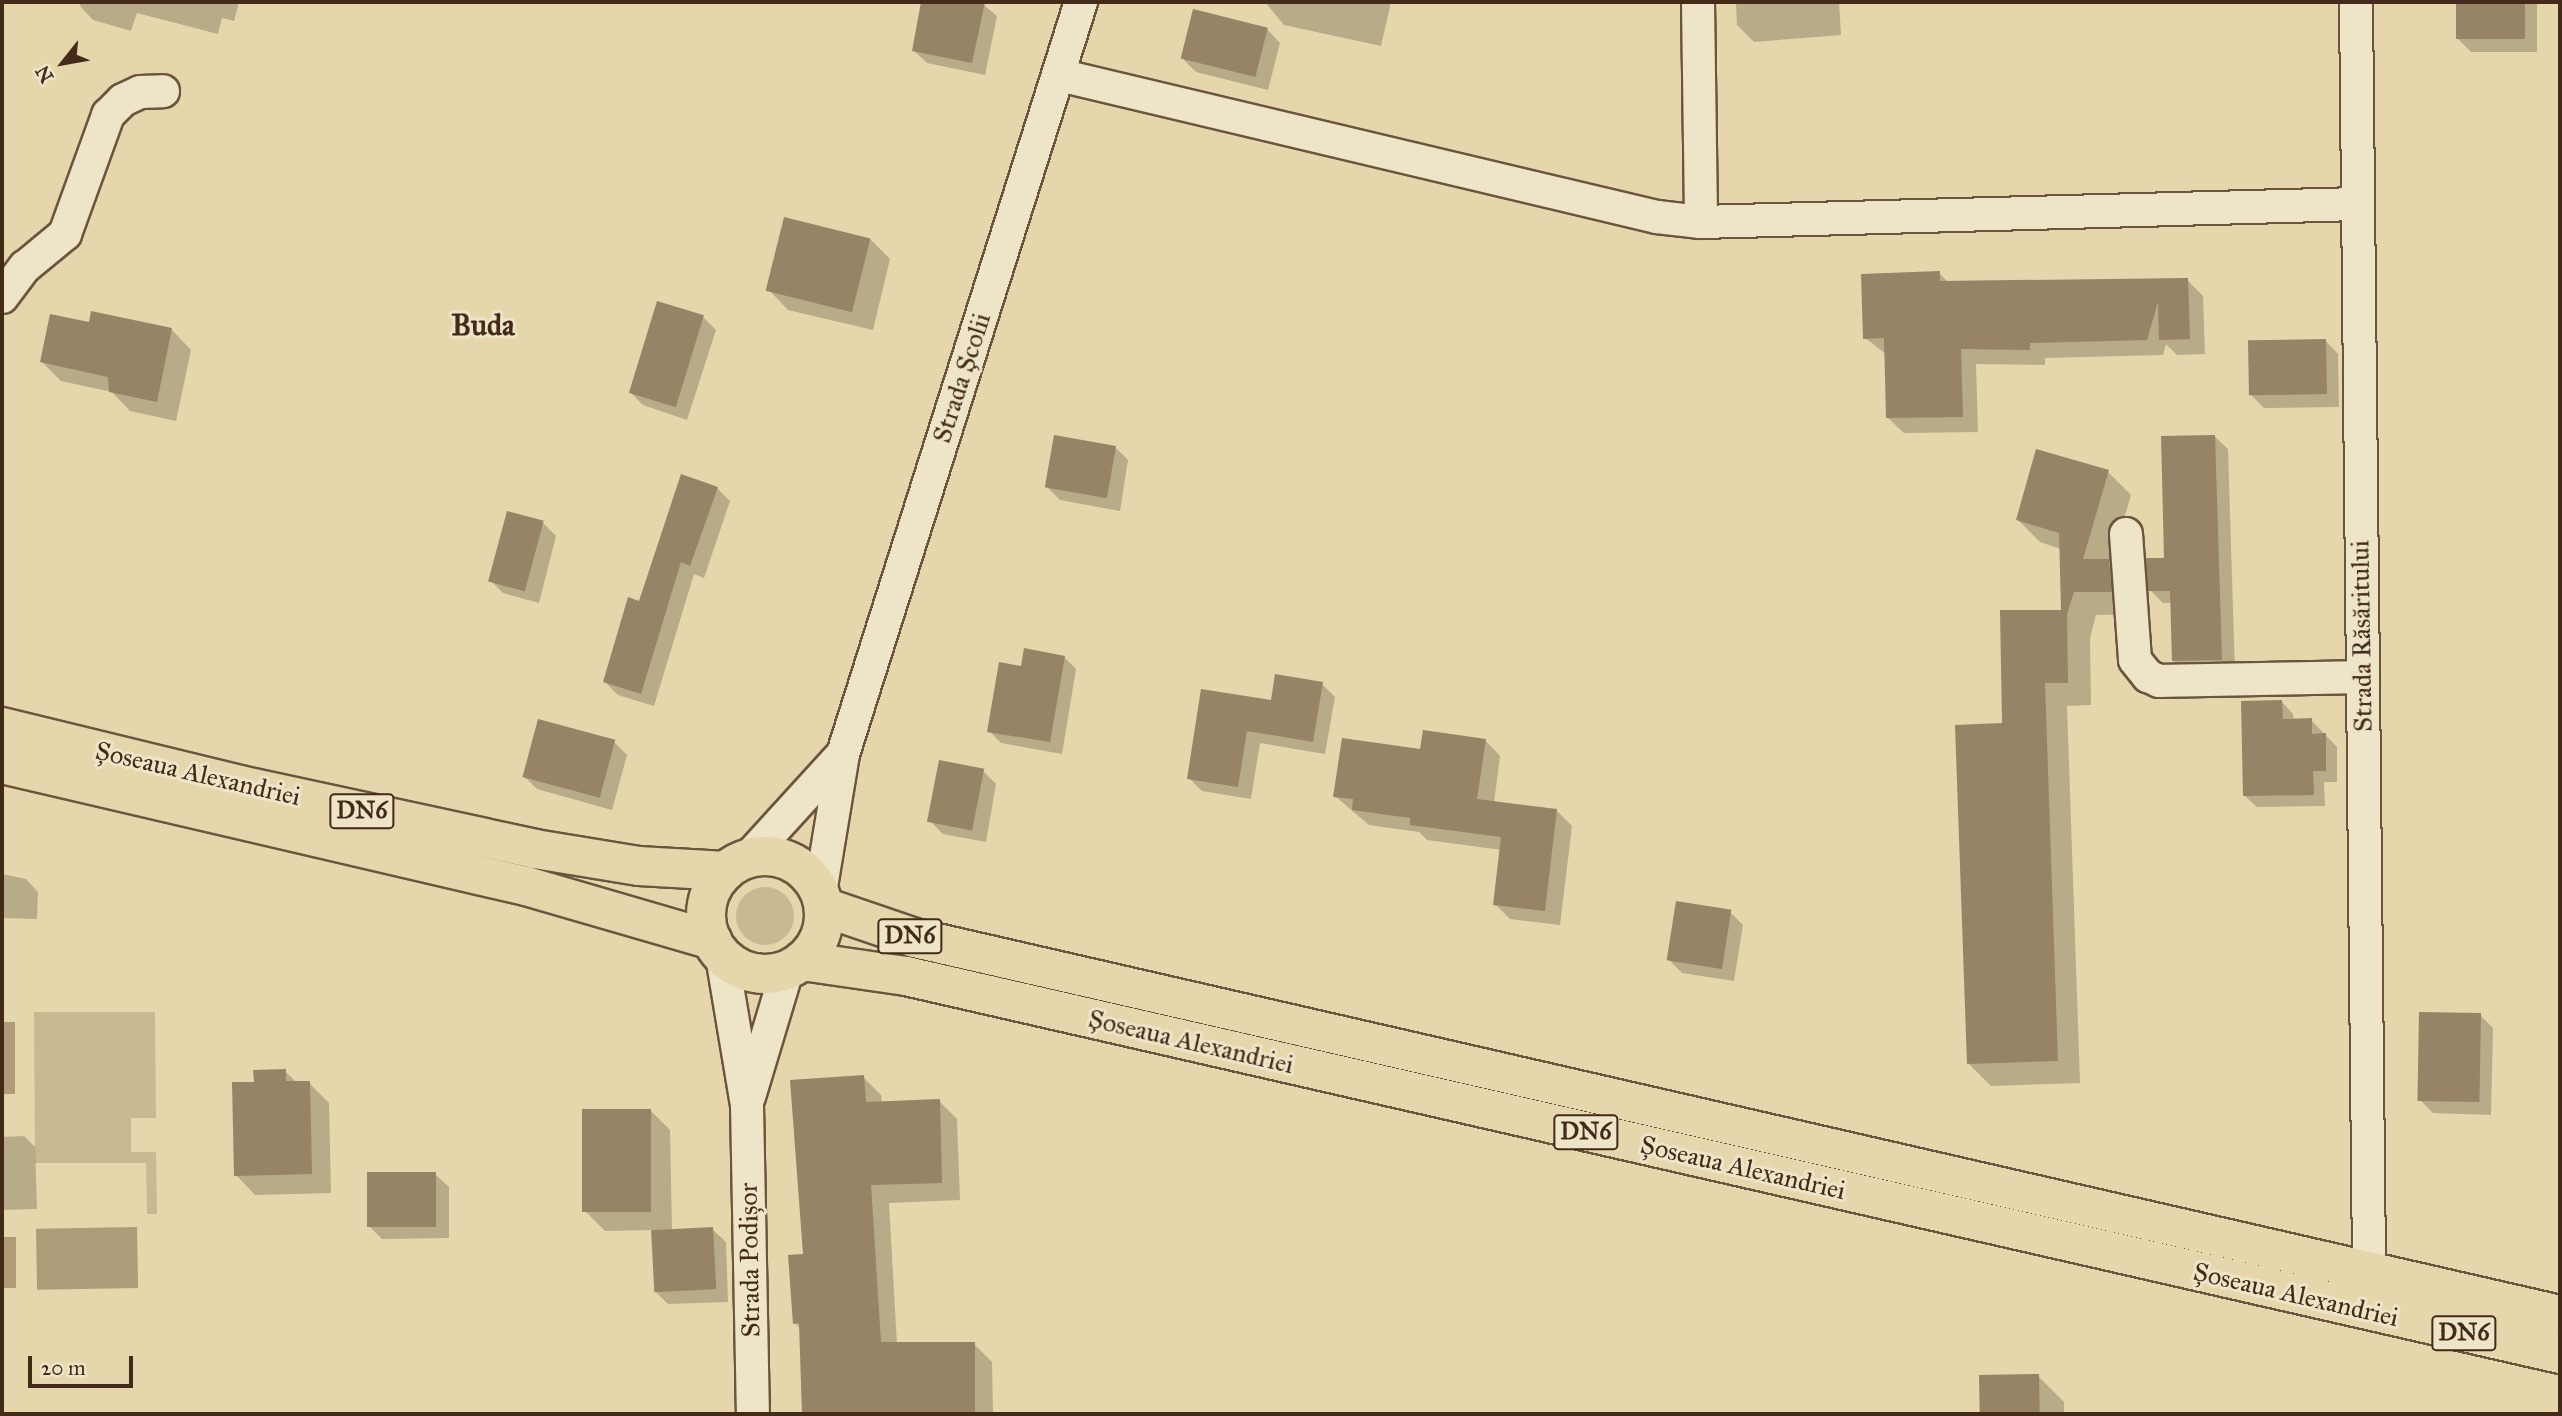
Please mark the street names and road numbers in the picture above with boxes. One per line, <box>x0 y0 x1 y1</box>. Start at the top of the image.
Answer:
street label: Strada Școlii <box>926 309 998 447</box>
street label: Strada Răsăritului <box>2345 540 2379 732</box>
street label: Șoseaua Alexandriei <box>92 735 304 813</box>
road number: DN6 <box>329 790 395 832</box>
road number: DN6 <box>877 916 943 956</box>
street label: Șoseaua Alexandriei <box>1085 1003 1297 1081</box>
road number: DN6 <box>1553 1112 1619 1152</box>
street label: Șoseaua Alexandriei <box>1637 1129 1849 1207</box>
street label: Strada Podișor <box>733 1182 767 1338</box>
street label: Șoseaua Alexandriei <box>2190 1256 2402 1334</box>
road number: DN6 <box>2431 1312 2497 1353</box>

